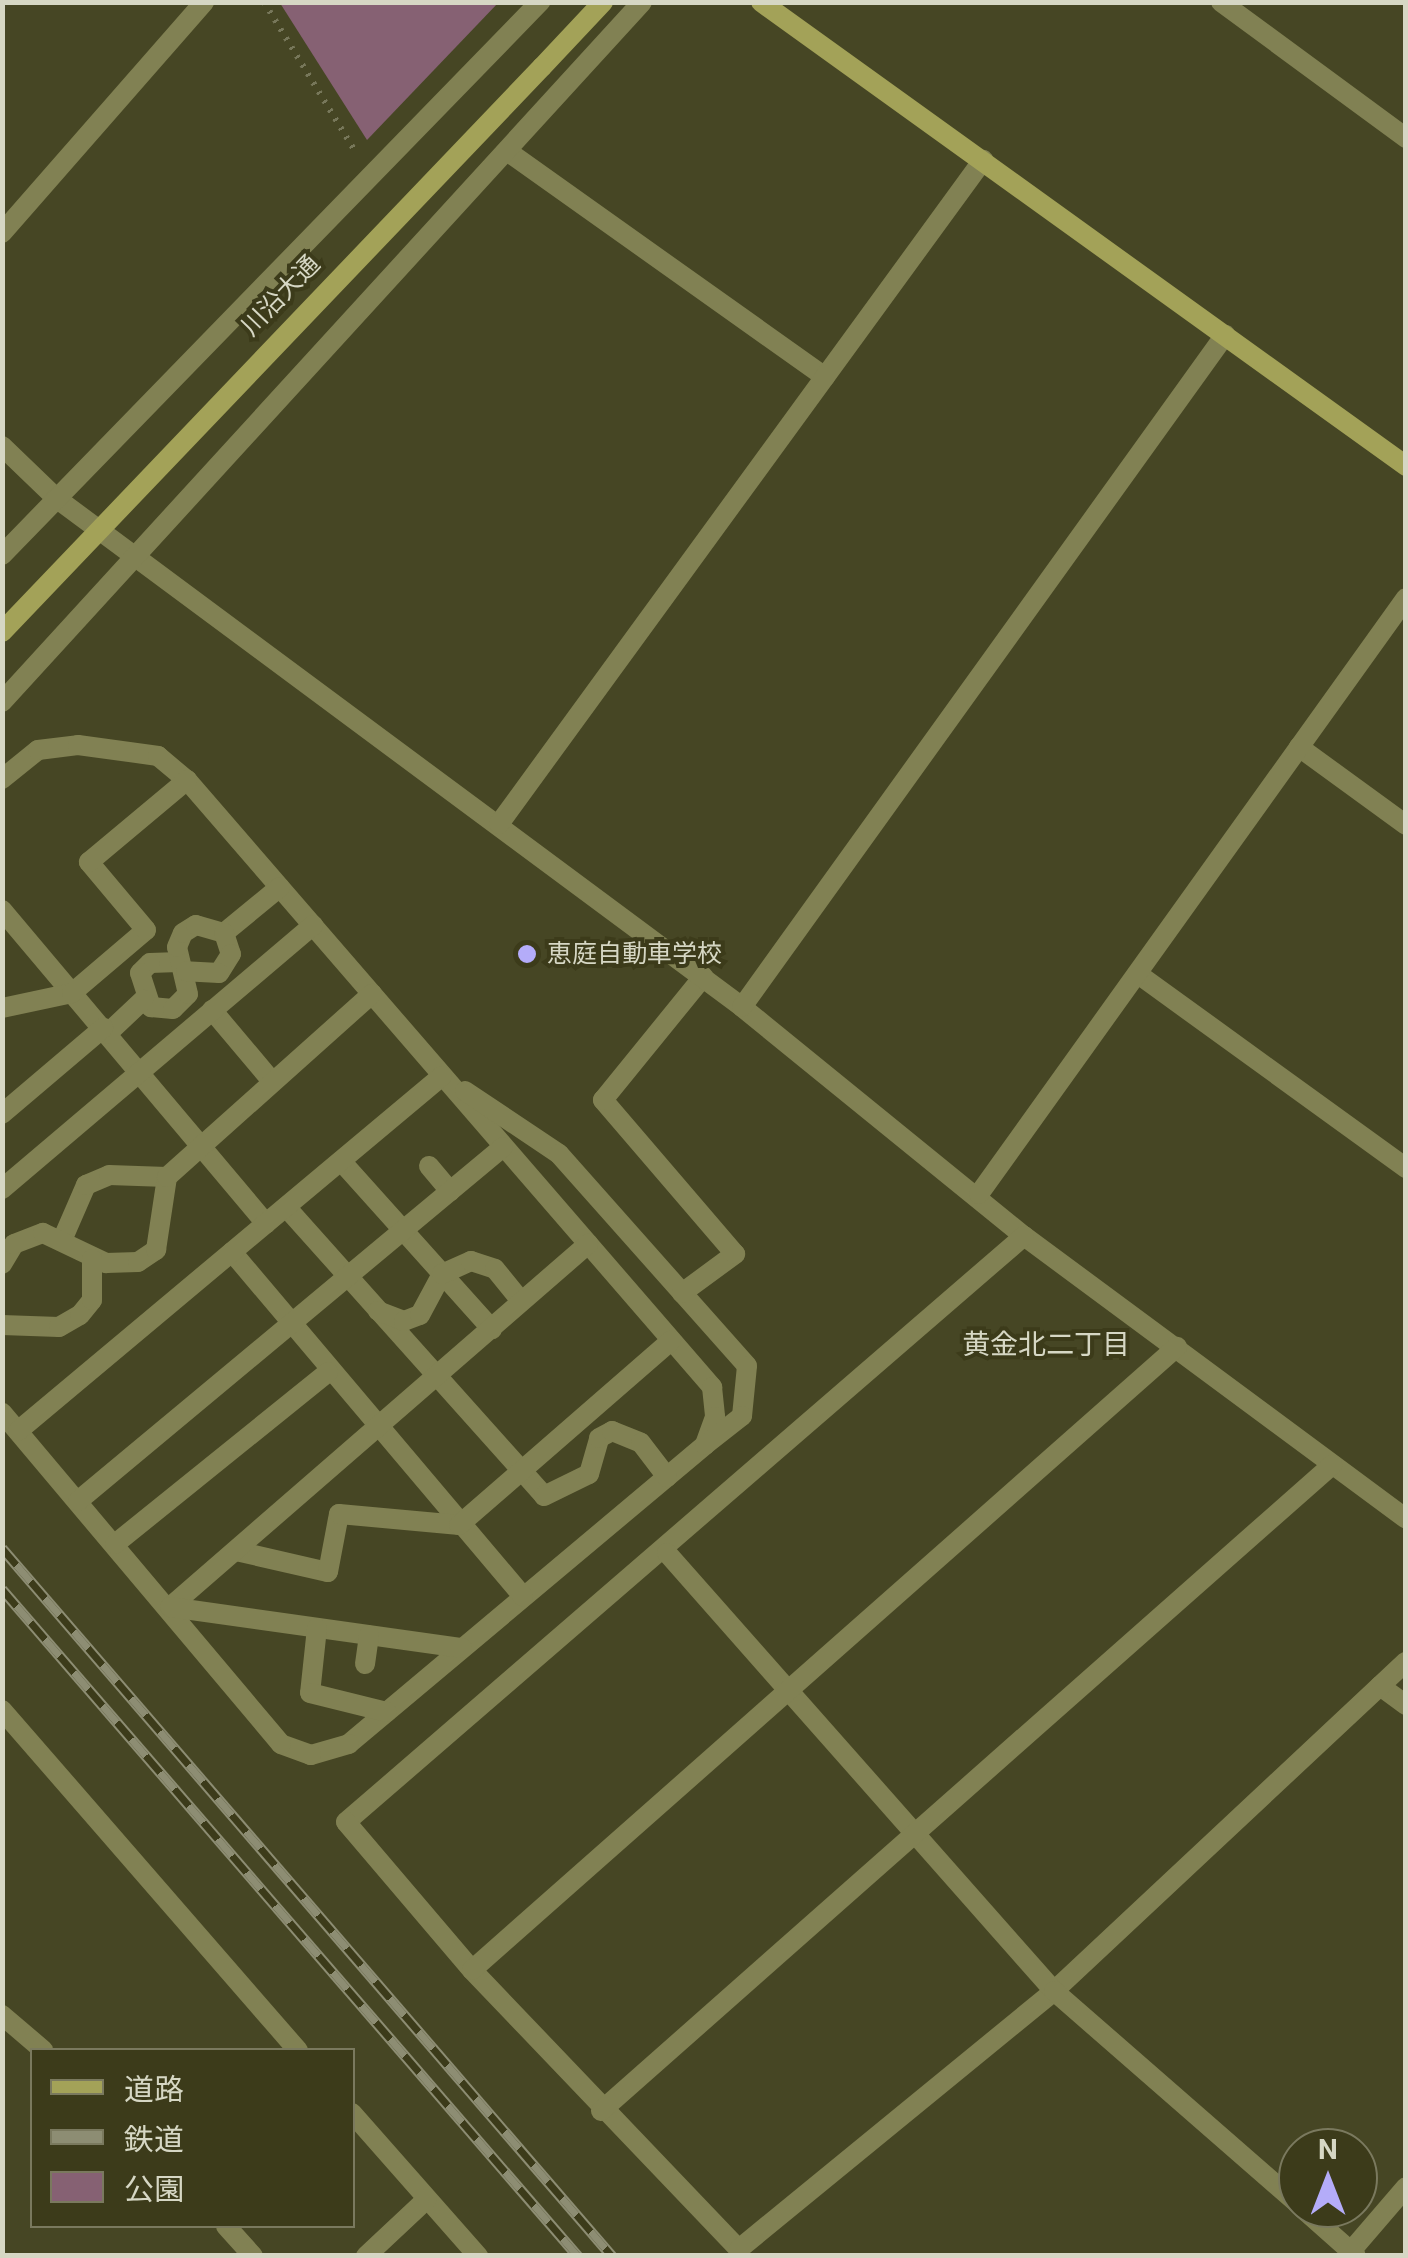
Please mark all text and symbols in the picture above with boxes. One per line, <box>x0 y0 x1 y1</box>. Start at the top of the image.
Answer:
street label: 川沿大通 <box>235 250 327 342</box>
place label: 恵庭自動車学校 <box>547 939 722 969</box>
marker: 恵庭自動車学校 <box>516 943 538 965</box>
district label: 黄金北二丁目 <box>962 1328 1130 1362</box>
legend <box>30 2048 355 2228</box>
text: 道路 <box>124 2072 184 2107</box>
text: 鉄道 <box>124 2122 184 2157</box>
north arrow <box>1278 2128 1378 2228</box>
text: N <box>1318 2133 1338 2166</box>
text: 公園 <box>124 2172 184 2207</box>

